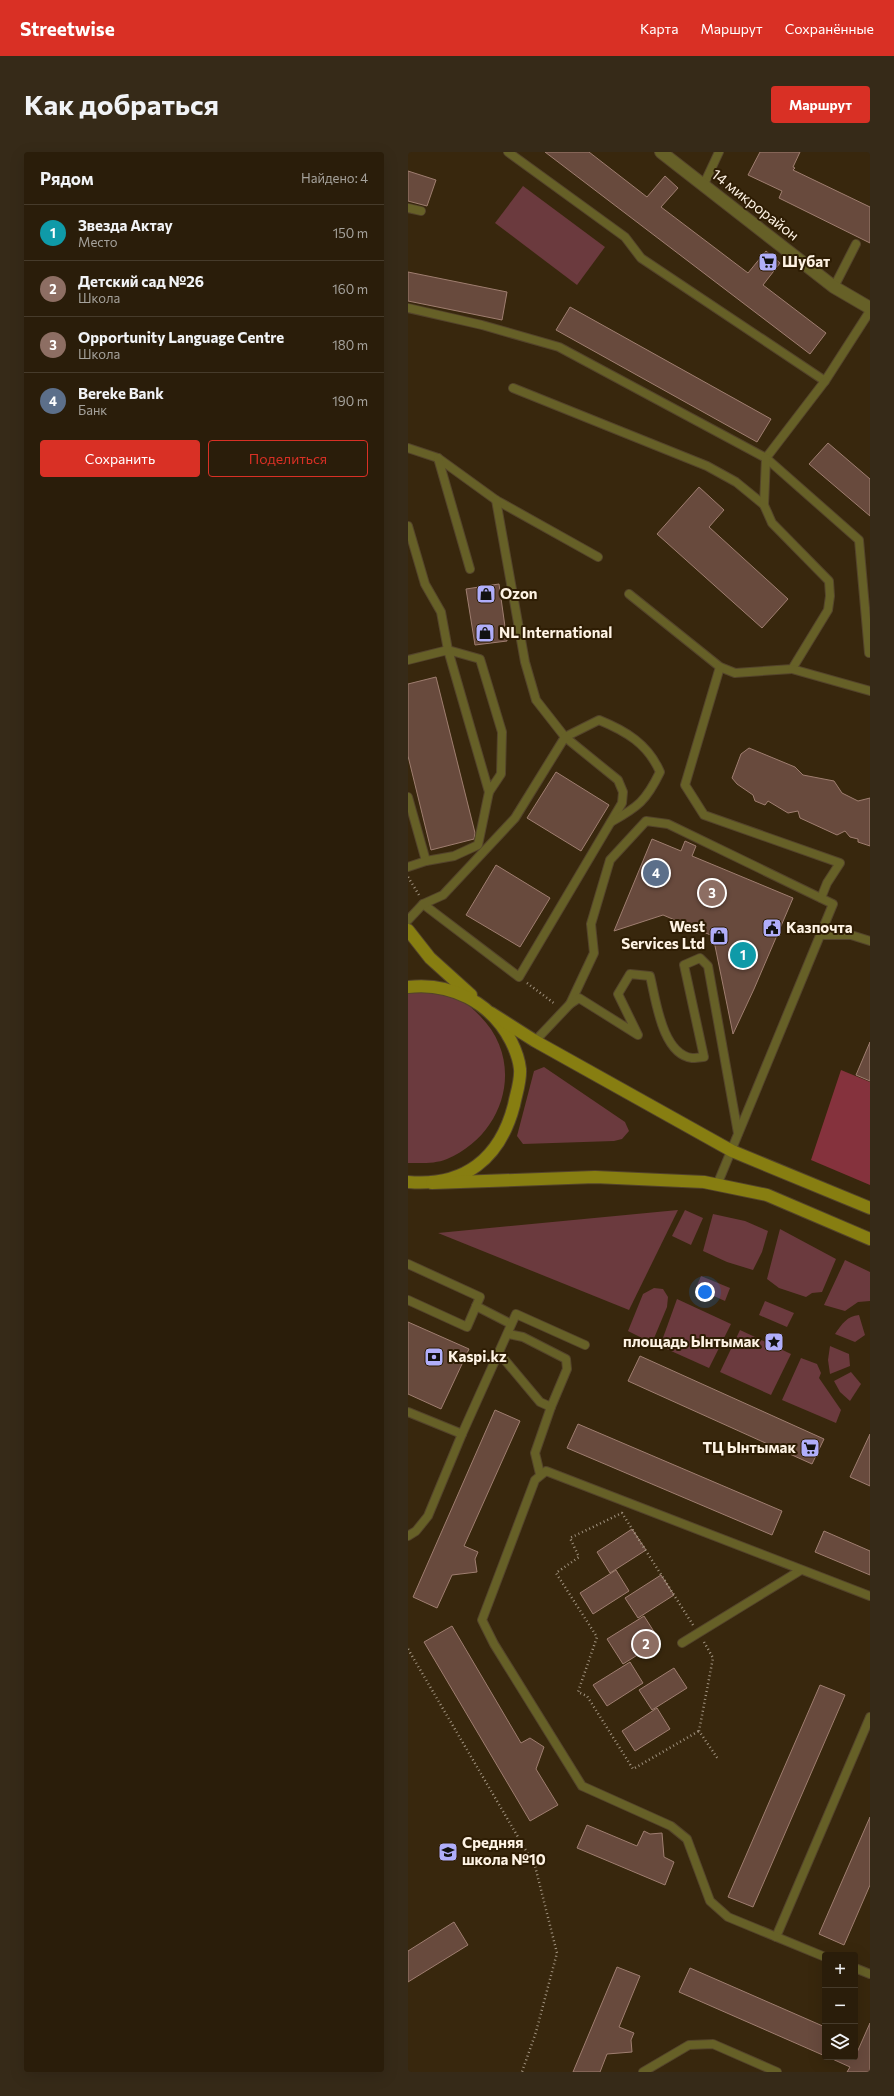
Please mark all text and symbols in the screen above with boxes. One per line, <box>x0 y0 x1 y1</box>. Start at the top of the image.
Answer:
text: Streetwise <box>20 17 115 40</box>
text: Карта <box>640 20 678 37</box>
text: Маршрут <box>700 20 763 37</box>
text: Сохранённые <box>785 20 874 37</box>
button: Маршрут <box>771 86 870 123</box>
text: Как добраться <box>24 87 219 121</box>
street label: 14 микрорайон <box>708 164 803 244</box>
text: Рядом <box>40 168 94 189</box>
text: Найдено: 4 <box>301 170 368 186</box>
text: Звезда Актау <box>78 216 173 234</box>
text: 1 <box>50 225 56 241</box>
text: 150 m <box>333 225 368 241</box>
text: Место <box>78 234 118 250</box>
supermarket icon: Шубат <box>757 251 779 273</box>
place label: Шубат <box>782 252 830 270</box>
text: Детский сад №26 <box>78 272 204 290</box>
text: 2 <box>49 281 57 297</box>
text: 160 m <box>332 281 368 297</box>
text: Школа <box>78 290 120 306</box>
text: Opportunity Language Centre <box>78 328 284 346</box>
text: 3 <box>49 337 57 353</box>
text: 180 m <box>332 337 368 353</box>
text: Школа <box>78 346 120 362</box>
text: Bereke Bank <box>78 384 164 402</box>
text: 4 <box>49 393 57 409</box>
text: 190 m <box>332 393 368 409</box>
text: Банк <box>78 402 107 418</box>
button: Сохранить <box>40 440 200 477</box>
button: Поделиться <box>208 440 368 477</box>
shop icon: Ozon <box>475 583 497 605</box>
place label: Ozon <box>500 584 538 602</box>
shop icon: NL International <box>474 622 496 644</box>
place label: NL International <box>499 623 612 641</box>
pin: 4 <box>643 858 669 888</box>
pin: 3 <box>699 878 725 908</box>
place label: West Services Ltd <box>621 917 705 952</box>
public building icon: Казпочта <box>761 917 783 939</box>
place label: Казпочта <box>786 918 853 936</box>
shop icon: West Services Ltd <box>708 925 730 947</box>
pin: 1 <box>730 940 756 970</box>
your location <box>695 1282 715 1302</box>
place icon: площадь Ынтымак <box>763 1331 785 1353</box>
place label: площадь Ынтымак <box>623 1332 760 1350</box>
bank icon: Kaspi.kz <box>423 1346 445 1368</box>
place label: Kaspi.kz <box>448 1347 507 1365</box>
supermarket icon: ТЦ Ынтымак <box>799 1437 821 1459</box>
place label: ТЦ Ынтымак <box>702 1438 796 1456</box>
pin: 2 <box>633 1629 659 1659</box>
place label: Средняя школа №10 <box>462 1833 546 1868</box>
school or university icon: Средняя школа №10 <box>437 1841 459 1863</box>
map controls <box>822 1952 858 2060</box>
button: + <box>822 1952 858 1988</box>
button: − <box>822 1988 858 2024</box>
button: layers <box>822 2024 858 2060</box>

